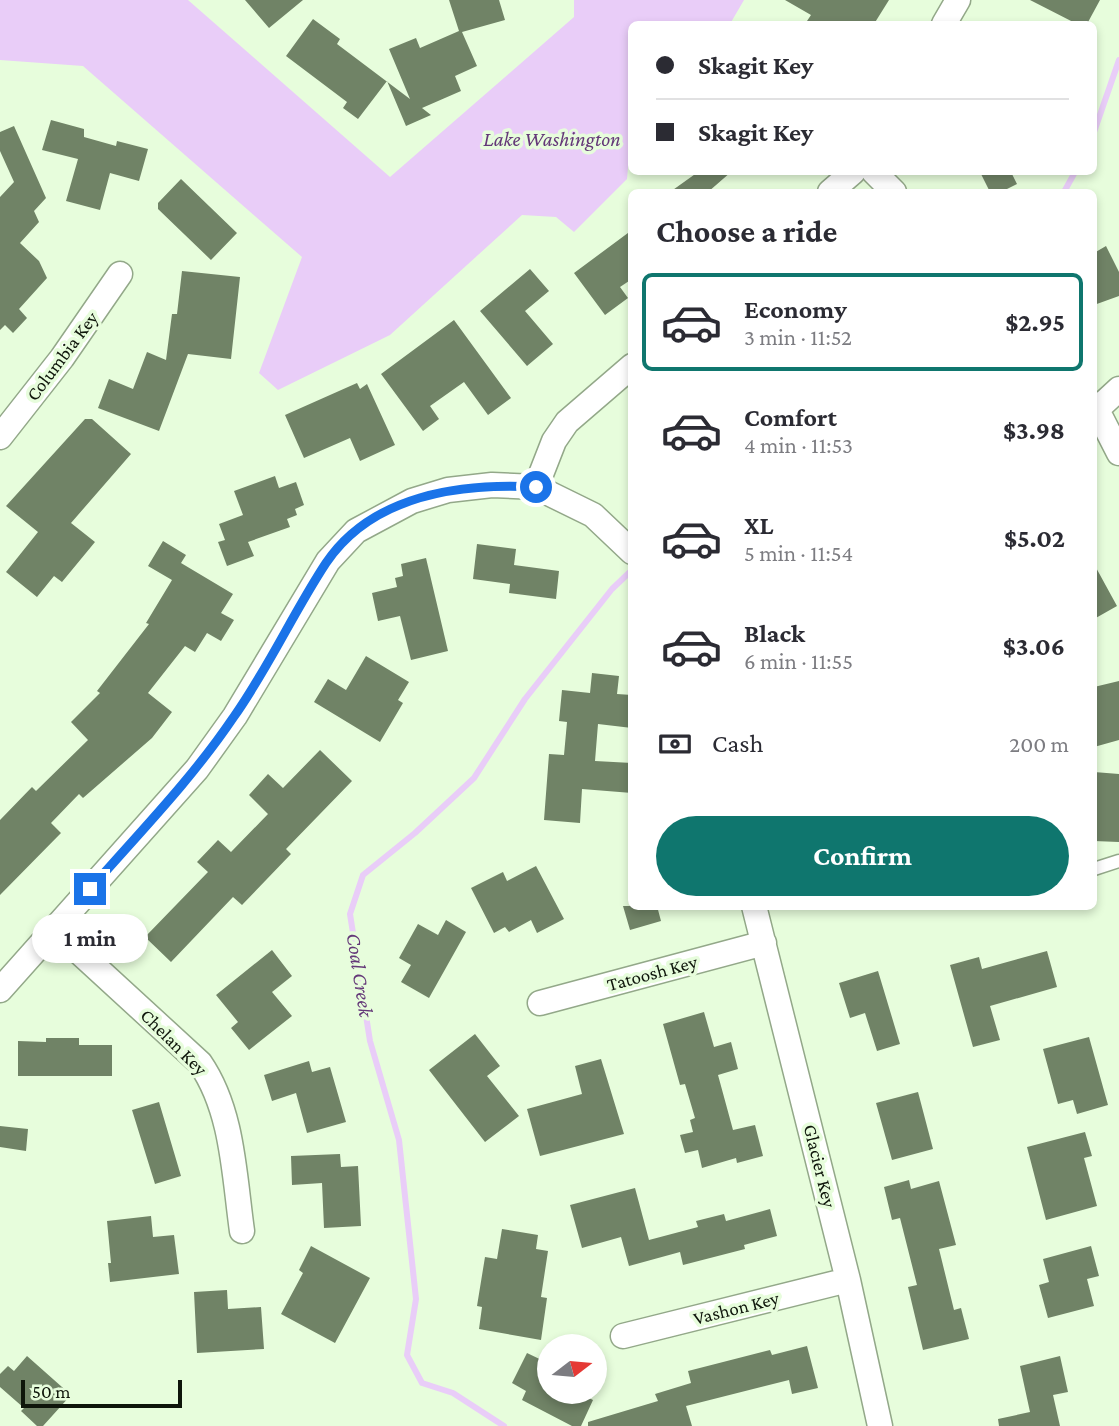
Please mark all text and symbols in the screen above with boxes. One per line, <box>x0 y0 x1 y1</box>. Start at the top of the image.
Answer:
text: Skagit Key <box>698 51 813 80</box>
text: Skagit Key <box>698 118 813 147</box>
water label: Lake Washington <box>483 127 621 151</box>
text: Choose a ride <box>656 213 837 249</box>
icon: car <box>660 291 723 354</box>
text: Economy <box>744 295 847 324</box>
street label: Columbia Key <box>22 307 102 405</box>
text: $2.95 <box>1005 308 1065 337</box>
text: 3 min · 11:52 <box>744 324 852 350</box>
icon: car <box>660 399 723 462</box>
text: Comfort <box>744 403 837 432</box>
text: $3.98 <box>1003 416 1065 445</box>
text: 4 min · 11:53 <box>744 432 853 458</box>
route start <box>520 471 552 503</box>
icon: car <box>660 507 723 570</box>
text: XL <box>744 511 773 540</box>
text: $5.02 <box>1004 524 1065 553</box>
text: 5 min · 11:54 <box>744 540 853 566</box>
icon: car <box>660 615 723 678</box>
text: Black <box>744 619 805 648</box>
text: $3.06 <box>1003 632 1065 661</box>
text: 6 min · 11:55 <box>744 648 853 674</box>
icon: cash <box>656 725 694 763</box>
text: Cash <box>712 729 763 758</box>
text: 200 m <box>1009 731 1069 757</box>
button: Confirm <box>656 816 1069 896</box>
route end <box>74 873 106 905</box>
callout: 1 min <box>32 914 148 962</box>
text: 1 min <box>64 925 116 951</box>
water label: Coal Creek <box>342 931 379 1019</box>
street label: Tatoosh Key <box>605 951 700 995</box>
street label: Chelan Key <box>136 1004 212 1080</box>
street label: Glacier Key <box>800 1122 841 1210</box>
street label: Vashon Key <box>691 1287 781 1329</box>
north arrow <box>537 1334 607 1404</box>
map controls <box>537 1334 607 1404</box>
scale bar <box>21 1377 182 1409</box>
text: 50 m <box>32 1381 71 1402</box>

